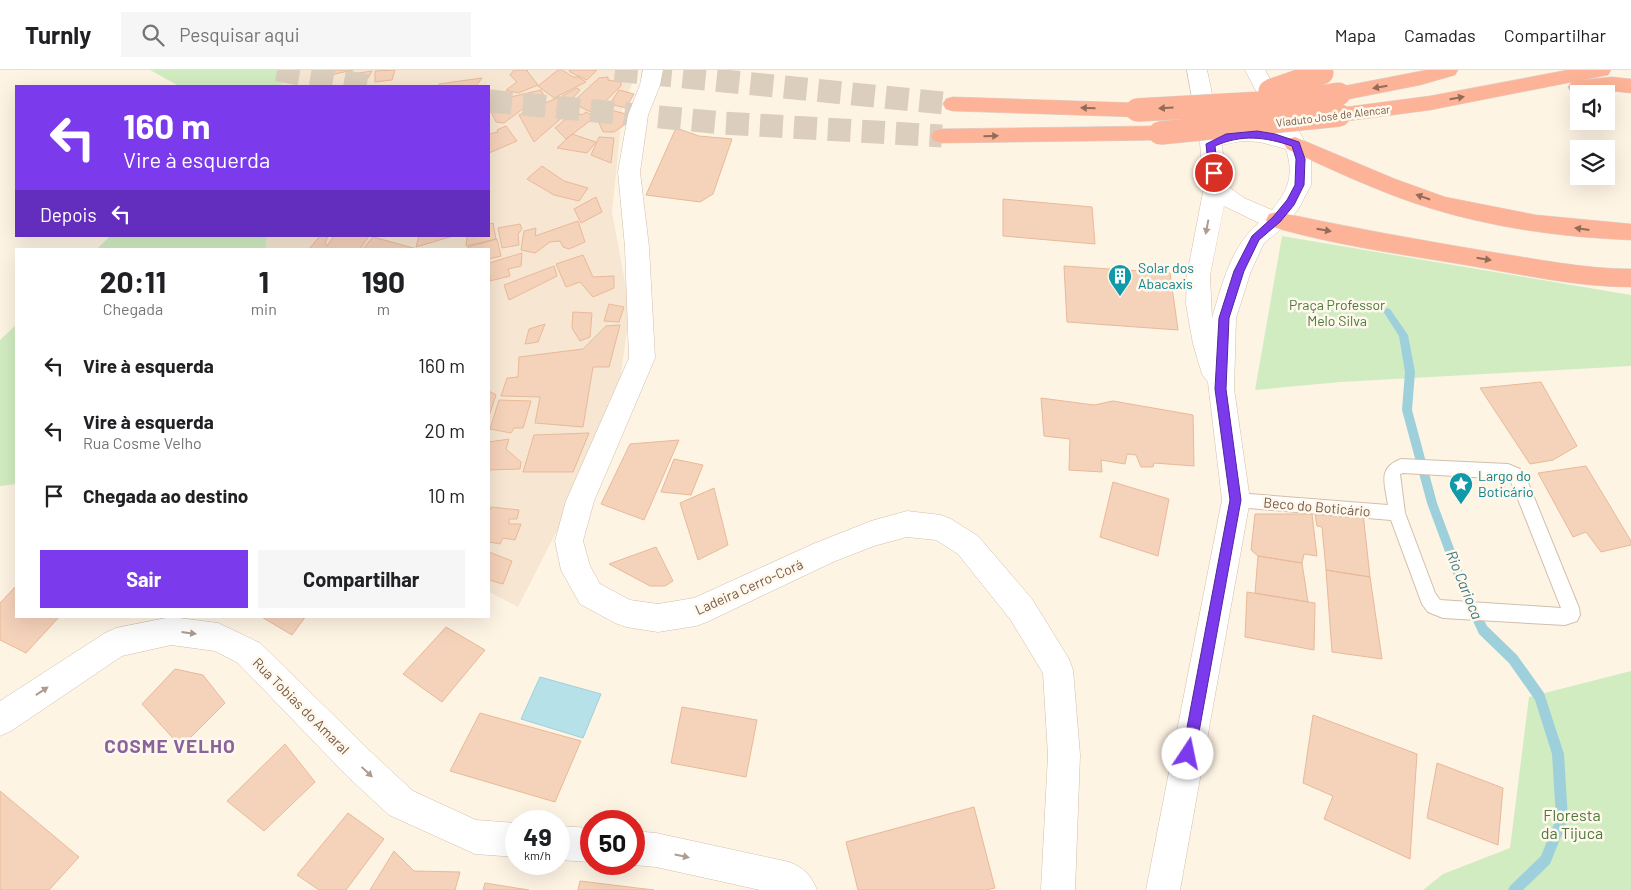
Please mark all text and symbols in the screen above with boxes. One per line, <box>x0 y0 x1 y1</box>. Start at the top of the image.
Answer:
search box <box>121 12 471 57</box>
text: Turnly <box>25 20 91 49</box>
icon: search <box>139 21 167 49</box>
text: Pesquisar aqui <box>179 23 300 46</box>
text: Mapa <box>1335 24 1376 46</box>
text: Camadas <box>1404 24 1476 46</box>
text: Compartilhar <box>1504 24 1606 46</box>
one-way arrow <box>1371 83 1387 91</box>
map controls <box>1570 85 1615 185</box>
button: sound <box>1570 85 1615 130</box>
one-way arrow <box>1449 94 1465 102</box>
street label: Viaduto José de Alencar <box>1275 102 1391 129</box>
text: 160 m <box>123 104 210 146</box>
one-way arrow <box>1080 104 1096 112</box>
one-way arrow <box>1158 104 1174 112</box>
icon: left <box>40 105 105 170</box>
one-way arrow <box>983 132 999 140</box>
button: layers <box>1570 140 1615 185</box>
text: Vire à esquerda <box>123 146 270 172</box>
pin <box>1193 152 1235 194</box>
icon: arrive <box>1200 159 1228 187</box>
one-way arrow <box>1416 193 1431 200</box>
icon: left <box>107 200 135 228</box>
text: Depois <box>40 203 97 226</box>
one-way arrow <box>1203 219 1211 235</box>
one-way arrow <box>1574 225 1590 233</box>
one-way arrow <box>1316 227 1332 235</box>
one-way arrow <box>1476 255 1492 263</box>
place label: Solar dos Abacaxis <box>1138 259 1194 292</box>
text: 20:11 <box>100 263 166 299</box>
text: 1 <box>259 263 269 299</box>
text: 190 <box>362 263 405 299</box>
building icon: Solar dos Abacaxis <box>1107 263 1133 297</box>
park label: Praça Professor Melo Silva <box>1289 296 1385 329</box>
text: Chegada <box>103 299 163 318</box>
text: min <box>251 299 277 318</box>
text: m <box>377 299 390 318</box>
icon: left <box>40 352 68 380</box>
text: Vire à esquerda <box>83 354 214 377</box>
text: 160 m <box>418 354 465 377</box>
text: Vire à esquerda <box>83 410 214 433</box>
icon: left <box>40 417 68 445</box>
text: 20 m <box>425 419 465 442</box>
text: Rua Cosme Velho <box>83 433 202 452</box>
place label: Largo do Boticário <box>1478 467 1534 500</box>
place icon: Largo do Boticário <box>1448 471 1474 505</box>
icon: arrive <box>40 482 68 510</box>
text: Chegada ao destino <box>83 484 248 507</box>
text: 10 m <box>428 484 465 507</box>
street label: Beco do Boticário <box>1263 493 1371 520</box>
water label: Rio Carioca <box>1443 548 1487 622</box>
button: Sair <box>40 550 248 608</box>
button: Compartilhar <box>258 550 465 608</box>
street label: Ladeira Cerro-Corá <box>692 555 805 618</box>
one-way arrow <box>181 629 197 637</box>
street label: Rua Tobias do Amaral <box>250 654 353 757</box>
one-way arrow <box>35 686 48 696</box>
position arrow <box>1161 727 1213 779</box>
district label: COSME VELHO <box>104 734 236 757</box>
one-way arrow <box>361 766 373 778</box>
park label: Floresta da Tijuca <box>1541 805 1603 842</box>
speed limit sign: 50 <box>580 810 645 875</box>
text: 49 <box>523 821 552 851</box>
text: km/h <box>524 848 551 862</box>
one-way arrow <box>674 852 689 860</box>

